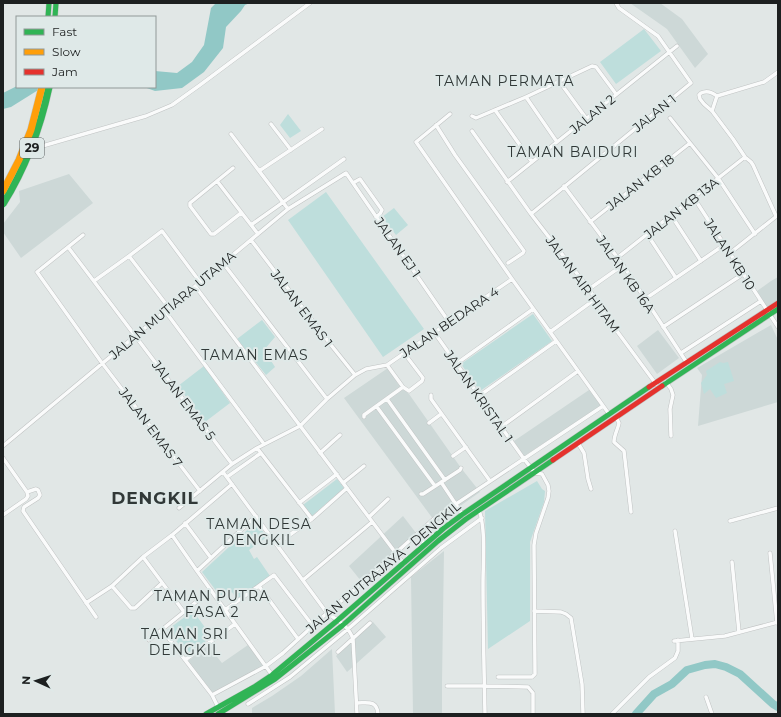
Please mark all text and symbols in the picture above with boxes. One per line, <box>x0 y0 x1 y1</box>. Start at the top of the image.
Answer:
legend <box>16 16 156 88</box>
text: Fast <box>52 24 77 39</box>
text: Slow <box>52 44 81 59</box>
text: Jam <box>51 64 78 79</box>
district label: TAMAN PERMATA <box>436 72 574 90</box>
street label: JALAN 2 <box>565 91 618 138</box>
street label: JALAN 1 <box>628 91 679 136</box>
road number: 29 <box>20 138 44 158</box>
district label: TAMAN BAIDURI <box>508 143 638 161</box>
street label: JALAN KB 18 <box>602 150 677 214</box>
street label: JALAN KB 13A <box>640 173 722 243</box>
street label: JALAN EJ 1 <box>371 213 425 280</box>
street label: JALAN KB 10 <box>700 214 759 293</box>
street label: JALAN KB 16A <box>593 231 659 316</box>
street label: JALAN AIR HITAM <box>542 232 624 336</box>
street label: JALAN MUTIARA UTAMA <box>105 247 239 363</box>
street label: JALAN EMAS 1 <box>267 265 336 350</box>
street label: JALAN BEDARA 4 <box>396 283 502 362</box>
district label: TAMAN EMAS <box>201 346 309 364</box>
street label: JALAN KRISTAL 1 <box>441 346 517 445</box>
street label: JALAN EMAS 5 <box>148 356 219 443</box>
street label: JALAN EMAS 7 <box>115 383 187 470</box>
district label: DENGKIL <box>111 488 199 508</box>
street label: JALAN PUTRAJAYA - DENGKIL <box>302 497 464 637</box>
district label: TAMAN DESA DENGKIL <box>206 515 312 549</box>
district label: TAMAN PUTRA FASA 2 <box>154 587 270 621</box>
district label: TAMAN SRI DENGKIL <box>141 625 229 659</box>
north arrow <box>16 661 56 701</box>
text: N <box>19 676 33 685</box>

